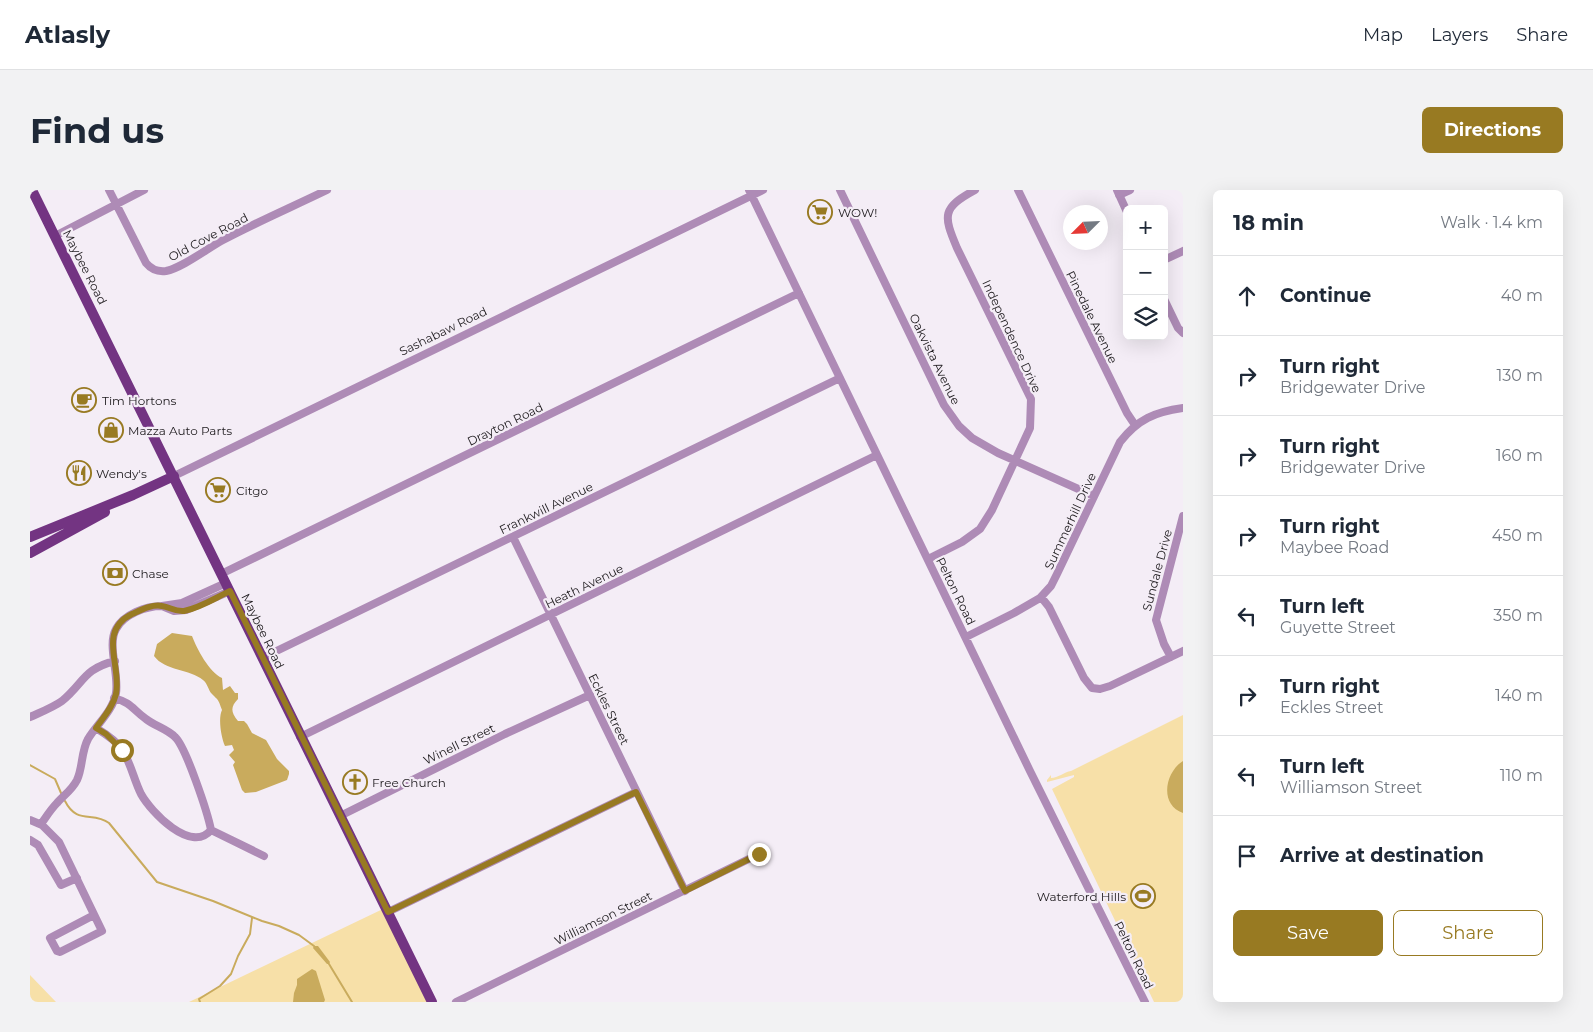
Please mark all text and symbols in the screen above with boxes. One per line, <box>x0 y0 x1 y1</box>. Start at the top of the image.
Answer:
text: Atlasly <box>25 20 110 49</box>
text: Map <box>1363 24 1403 46</box>
text: Layers <box>1431 24 1488 46</box>
text: Share <box>1516 24 1568 46</box>
button: Directions <box>1422 107 1563 153</box>
text: Find us <box>30 109 164 152</box>
supermarket icon: WOW! <box>807 199 833 225</box>
place label: WOW! <box>838 205 877 220</box>
north arrow <box>1063 205 1108 250</box>
map controls <box>1123 205 1168 340</box>
button: + <box>1123 205 1168 250</box>
street label: Old Cove Road <box>166 210 250 264</box>
text: 18 min <box>1233 210 1304 235</box>
text: Walk · 1.4 km <box>1440 213 1543 232</box>
street label: Maybee Road <box>60 227 110 307</box>
button: − <box>1123 250 1168 295</box>
street label: Pinedale Avenue <box>1063 268 1121 366</box>
street label: Independence Drive <box>979 277 1045 395</box>
icon: ahead <box>1233 282 1261 310</box>
text: Continue <box>1280 284 1371 307</box>
text: 40 m <box>1501 286 1543 305</box>
button: layers <box>1123 295 1168 340</box>
street label: Sashabaw Road <box>397 303 489 359</box>
street label: Oakvista Avenue <box>906 311 964 407</box>
text: Turn right <box>1280 355 1380 378</box>
icon: right <box>1233 362 1261 390</box>
text: 130 m <box>1496 366 1543 385</box>
text: Bridgewater Drive <box>1280 378 1426 397</box>
cafe icon: Tim Hortons <box>71 387 97 413</box>
place label: Tim Hortons <box>102 393 177 408</box>
street label: Drayton Road <box>465 399 545 449</box>
shop icon: Mazza Auto Parts <box>98 417 124 443</box>
place label: Mazza Auto Parts <box>128 423 232 438</box>
text: Turn right <box>1280 435 1380 458</box>
icon: right <box>1233 442 1261 470</box>
text: 160 m <box>1496 446 1543 465</box>
text: Bridgewater Drive <box>1280 458 1426 477</box>
restaurant icon: Wendy's <box>66 460 92 486</box>
place label: Wendy's <box>96 466 147 481</box>
street label: Summerhill Drive <box>1041 470 1099 572</box>
supermarket icon: Citgo <box>205 477 231 503</box>
street label: Frankwill Avenue <box>497 479 595 537</box>
place label: Citgo <box>236 483 268 498</box>
text: Turn right <box>1280 515 1380 538</box>
icon: right <box>1233 522 1261 550</box>
text: 450 m <box>1492 526 1543 545</box>
street label: Sundale Drive <box>1139 528 1175 612</box>
text: Maybee Road <box>1280 538 1389 557</box>
street label: Pelton Road <box>933 555 979 627</box>
bank icon: Chase <box>102 560 128 586</box>
street label: Heath Avenue <box>542 561 626 611</box>
place label: Chase <box>132 566 169 581</box>
street label: Maybee Road <box>238 591 288 671</box>
text: Turn left <box>1280 595 1365 618</box>
icon: left <box>1233 602 1261 630</box>
text: 350 m <box>1493 606 1543 625</box>
text: Guyette Street <box>1280 618 1396 637</box>
street label: Eckles Street <box>585 671 633 747</box>
text: Turn right <box>1280 675 1380 698</box>
icon: right <box>1233 682 1261 710</box>
text: 140 m <box>1495 686 1543 705</box>
text: Eckles Street <box>1280 698 1383 717</box>
street label: Winell Street <box>421 720 497 768</box>
route start <box>111 739 134 762</box>
text: Turn left <box>1280 755 1365 778</box>
icon: left <box>1233 762 1261 790</box>
text: 110 m <box>1500 766 1543 785</box>
church icon: Free Church <box>342 769 368 795</box>
place label: Free Church <box>372 775 446 790</box>
text: Williamson Street <box>1280 778 1422 797</box>
icon: arrive <box>1233 842 1261 870</box>
route end <box>748 843 771 866</box>
text: Arrive at destination <box>1280 844 1484 867</box>
sports icon: Waterford Hills <box>1130 883 1156 909</box>
street label: Williamson Street <box>552 888 654 948</box>
place label: Waterford Hills <box>1037 889 1126 904</box>
button: Save <box>1233 910 1383 956</box>
button: Share <box>1393 910 1543 956</box>
street label: Pelton Road <box>1111 919 1157 991</box>

